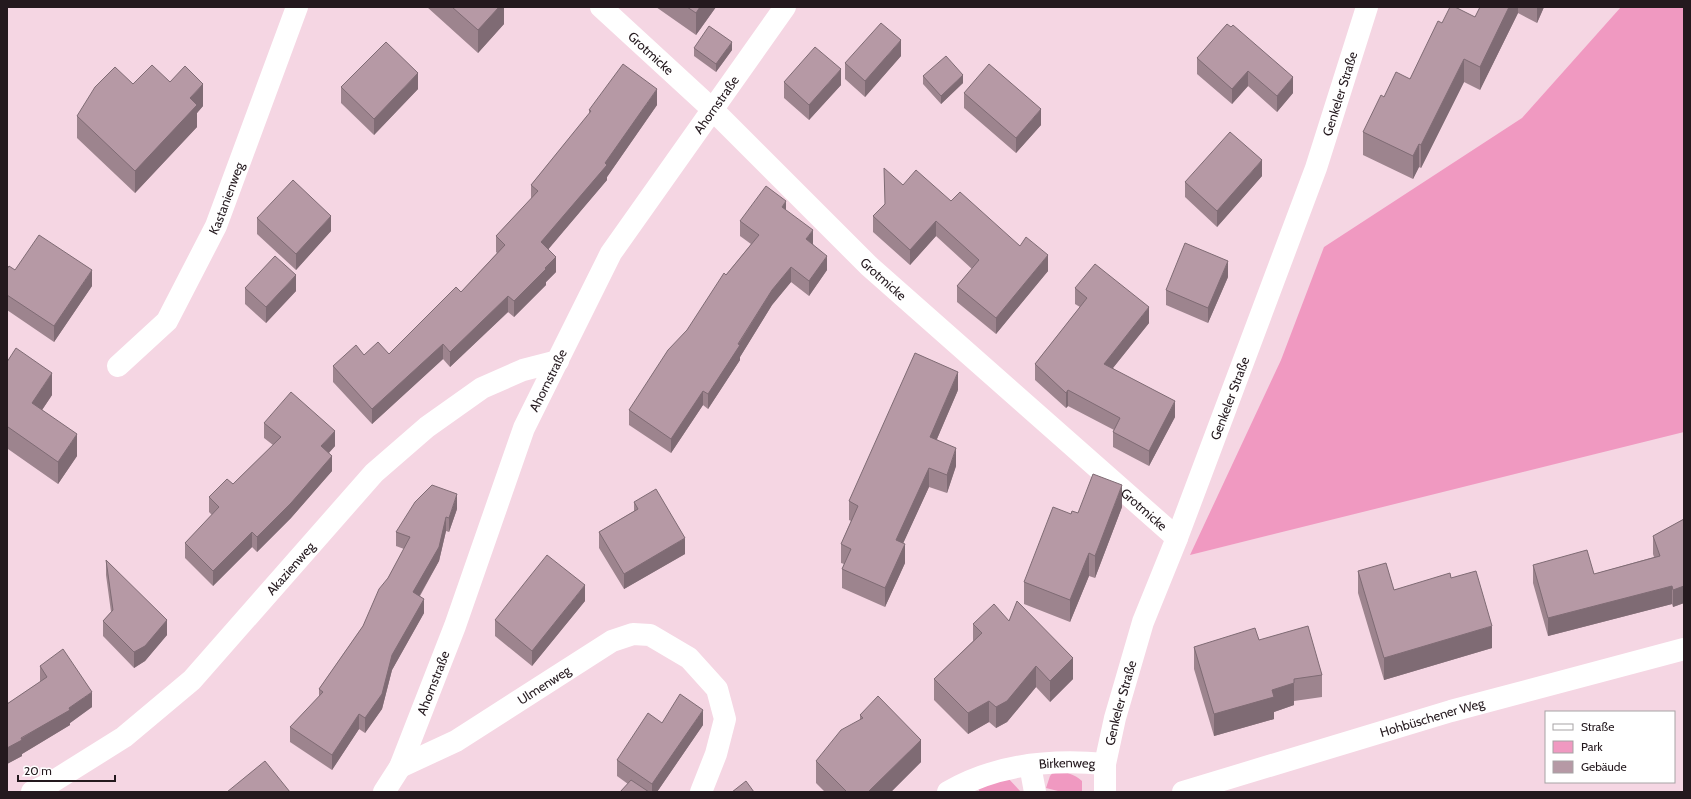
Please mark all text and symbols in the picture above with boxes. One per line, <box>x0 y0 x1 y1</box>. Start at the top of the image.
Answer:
street label: Grotmicke <box>625 28 677 78</box>
street label: Genkeler Straße <box>1319 49 1361 138</box>
street label: Ahornstraße <box>690 72 742 137</box>
street label: Kastanienweg <box>205 159 247 237</box>
street label: Grotmicke <box>857 254 910 304</box>
street label: Ahornstraße <box>525 346 570 414</box>
street label: Genkeler Straße <box>1207 354 1253 442</box>
street label: Grotmicke <box>1118 484 1171 534</box>
street label: Akazienweg <box>263 538 318 598</box>
street label: Ahornstraße <box>413 648 453 717</box>
street label: Genkeler Straße <box>1101 658 1140 747</box>
street label: Ulmenweg <box>514 662 574 708</box>
street label: Hohbüschener Weg <box>1378 694 1487 740</box>
legend <box>1545 711 1675 783</box>
text: Straße <box>1581 719 1614 734</box>
text: Park <box>1581 739 1603 754</box>
street label: Birkenweg <box>1038 754 1096 772</box>
scale bar <box>18 757 115 783</box>
text: Gebäude <box>1581 759 1627 774</box>
text: 20 m <box>24 763 52 778</box>

